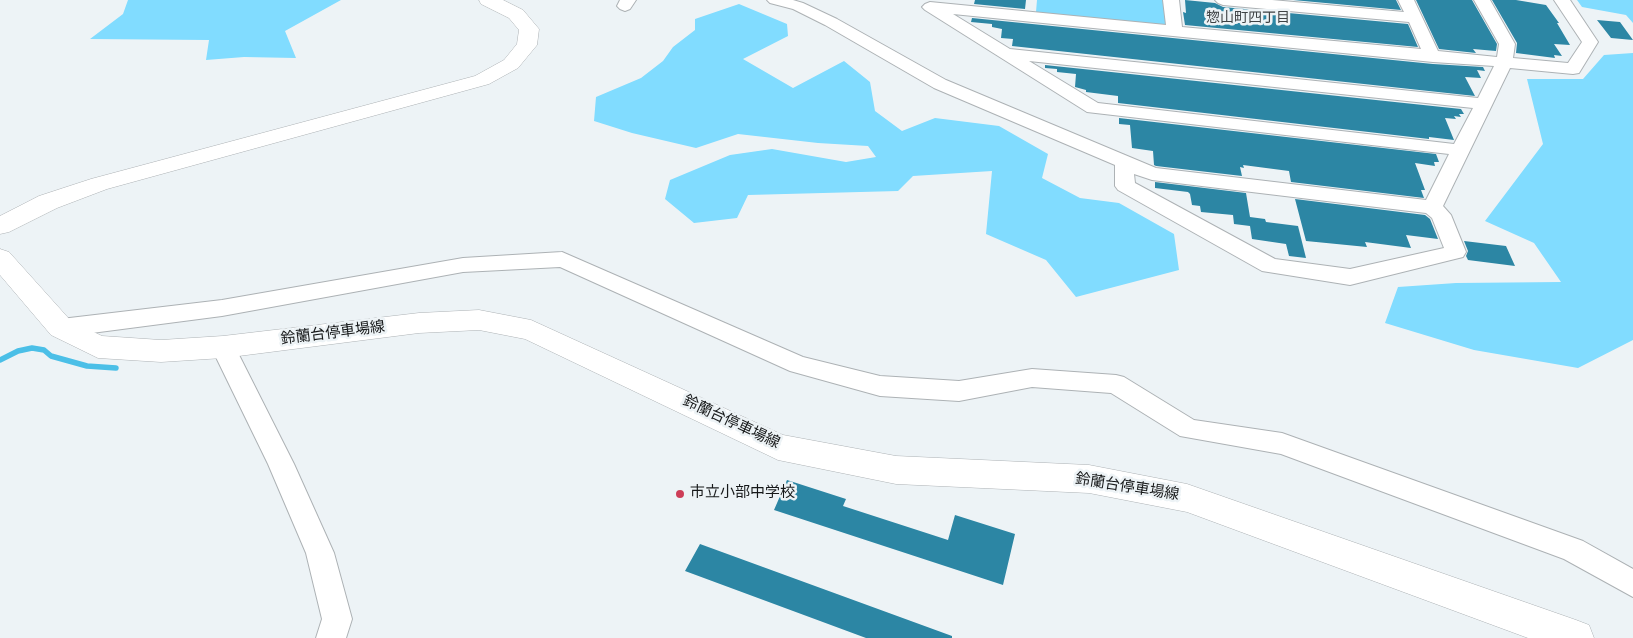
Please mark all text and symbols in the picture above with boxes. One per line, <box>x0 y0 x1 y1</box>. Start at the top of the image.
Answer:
district label: 惣山町四丁目 <box>1206 11 1290 27</box>
street label: 鈴蘭台停車場線 <box>280 319 386 349</box>
street label: 鈴蘭台停車場線 <box>680 393 782 453</box>
street label: 鈴蘭台停車場線 <box>1074 471 1180 505</box>
place label: 市立小部中学校 <box>690 485 795 503</box>
marker: 市立小部中学校 <box>674 488 686 500</box>

